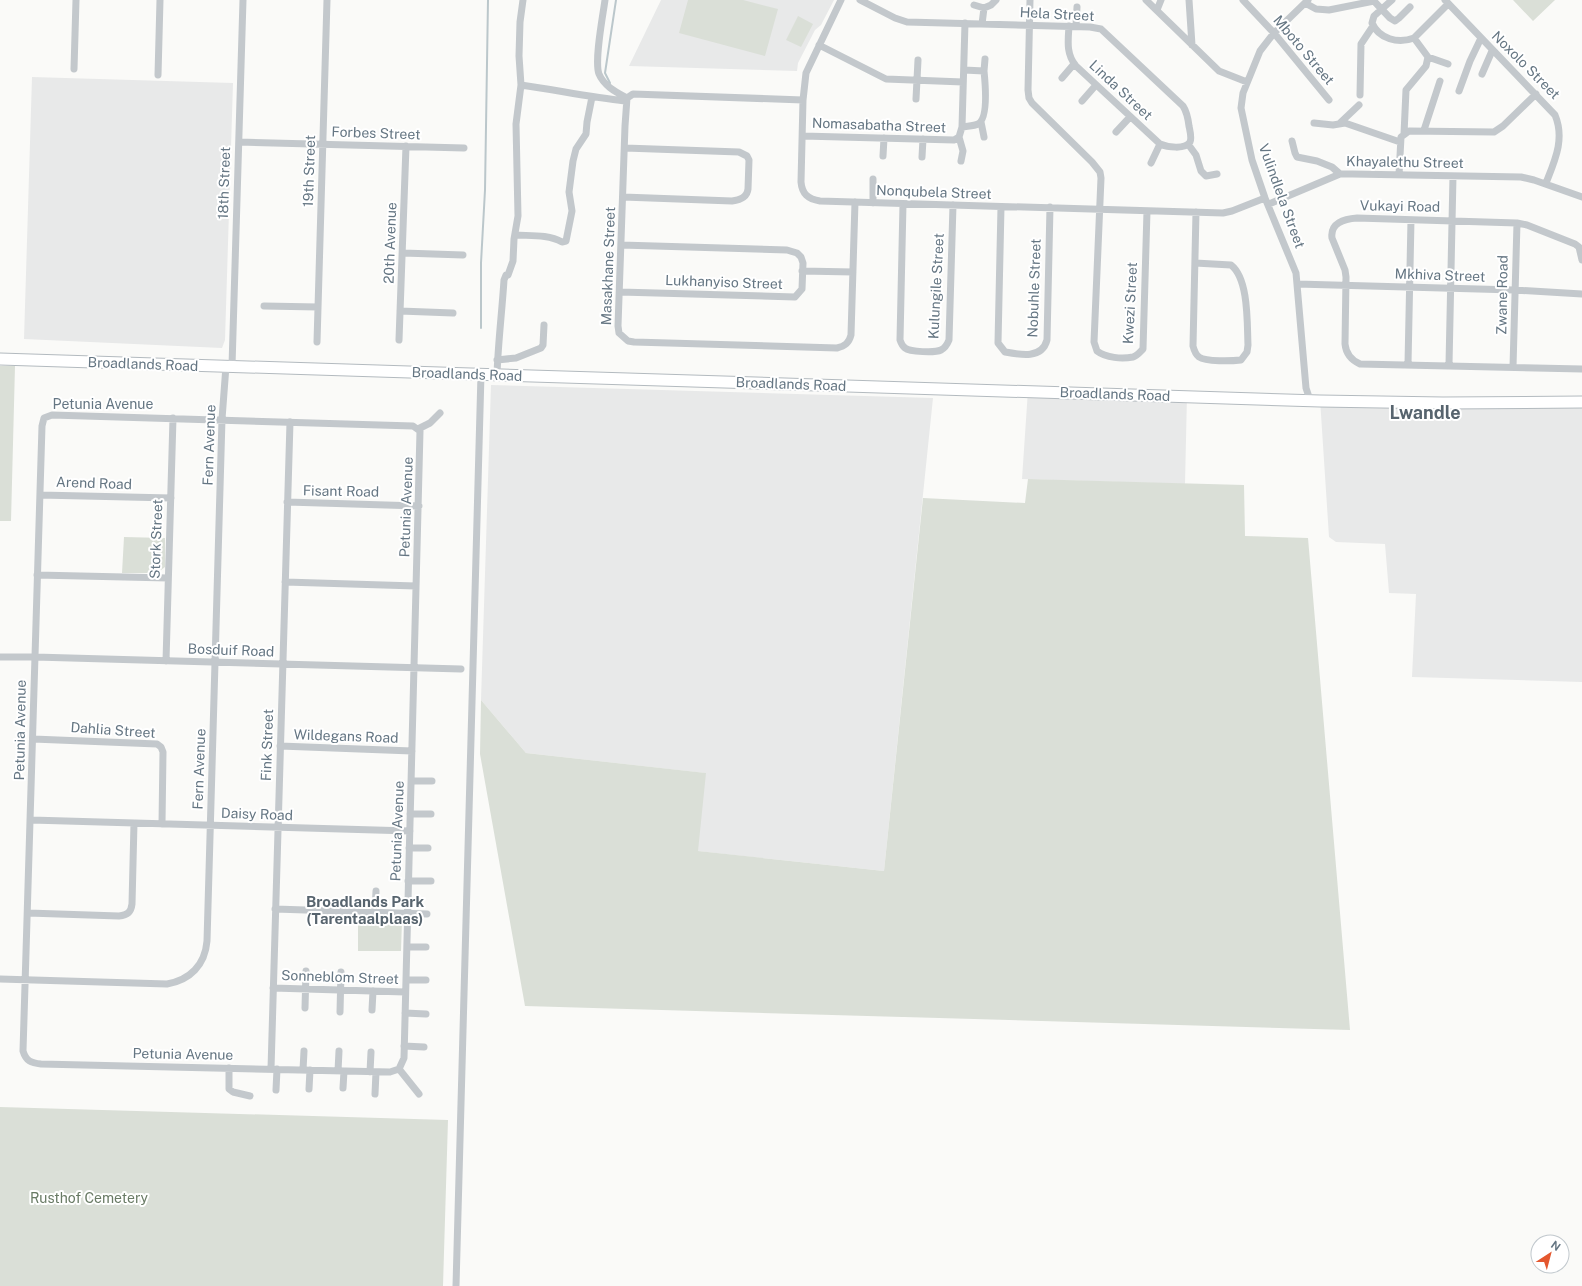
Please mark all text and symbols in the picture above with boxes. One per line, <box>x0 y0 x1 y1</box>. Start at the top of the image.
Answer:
street label: Hela Street <box>1019 4 1095 24</box>
street label: Mboto Street <box>1270 12 1338 88</box>
street label: Noxolo Street <box>1489 28 1563 102</box>
street label: Linda Street <box>1086 57 1156 123</box>
street label: Nomasabatha Street <box>812 115 946 135</box>
street label: Forbes Street <box>331 123 421 143</box>
street label: 19th Street <box>300 135 318 207</box>
street label: Vulindlela Street <box>1256 142 1308 250</box>
street label: 18th Street <box>215 146 233 220</box>
street label: Khayalethu Street <box>1346 153 1464 171</box>
street label: Nonqubela Street <box>876 182 992 202</box>
street label: Vukayi Road <box>1360 197 1440 215</box>
street label: 20th Avenue <box>381 202 399 284</box>
street label: Masakhane Street <box>598 206 618 326</box>
street label: Kulungile Street <box>925 233 947 339</box>
street label: Nobuhle Street <box>1024 238 1044 338</box>
street label: Zwane Road <box>1493 255 1511 335</box>
street label: Kwezi Street <box>1120 262 1140 344</box>
street label: Mkhiva Street <box>1394 265 1486 285</box>
street label: Lukhanyiso Street <box>665 272 783 292</box>
street label: Broadlands Road <box>87 354 199 374</box>
street label: Broadlands Road <box>411 364 523 384</box>
street label: Broadlands Road <box>735 374 847 394</box>
street label: Broadlands Road <box>1059 384 1171 404</box>
street label: Petunia Avenue <box>53 396 153 412</box>
district label: Lwandle <box>1389 402 1461 423</box>
street label: Fern Avenue <box>200 404 218 486</box>
street label: Petunia Avenue <box>396 456 416 558</box>
street label: Arend Road <box>56 474 132 492</box>
street label: Fisant Road <box>303 482 379 500</box>
street label: Stork Street <box>147 499 165 579</box>
street label: Bosduif Road <box>187 640 275 660</box>
street label: Petunia Avenue <box>11 679 29 781</box>
street label: Fink Street <box>258 709 276 781</box>
street label: Dahlia Street <box>70 719 156 741</box>
street label: Wildegans Road <box>293 726 399 746</box>
street label: Fern Avenue <box>190 728 208 810</box>
street label: Petunia Avenue <box>387 780 407 882</box>
street label: Daisy Road <box>221 805 293 823</box>
district label: Broadlands Park (Tarentaalplaas) <box>306 893 424 927</box>
street label: Sonneblom Street <box>281 967 399 987</box>
street label: Petunia Avenue <box>132 1045 234 1063</box>
park label: Rusthof Cemetery <box>30 1190 149 1206</box>
north arrow <box>1530 1234 1570 1274</box>
text: N <box>1549 1239 1563 1253</box>

